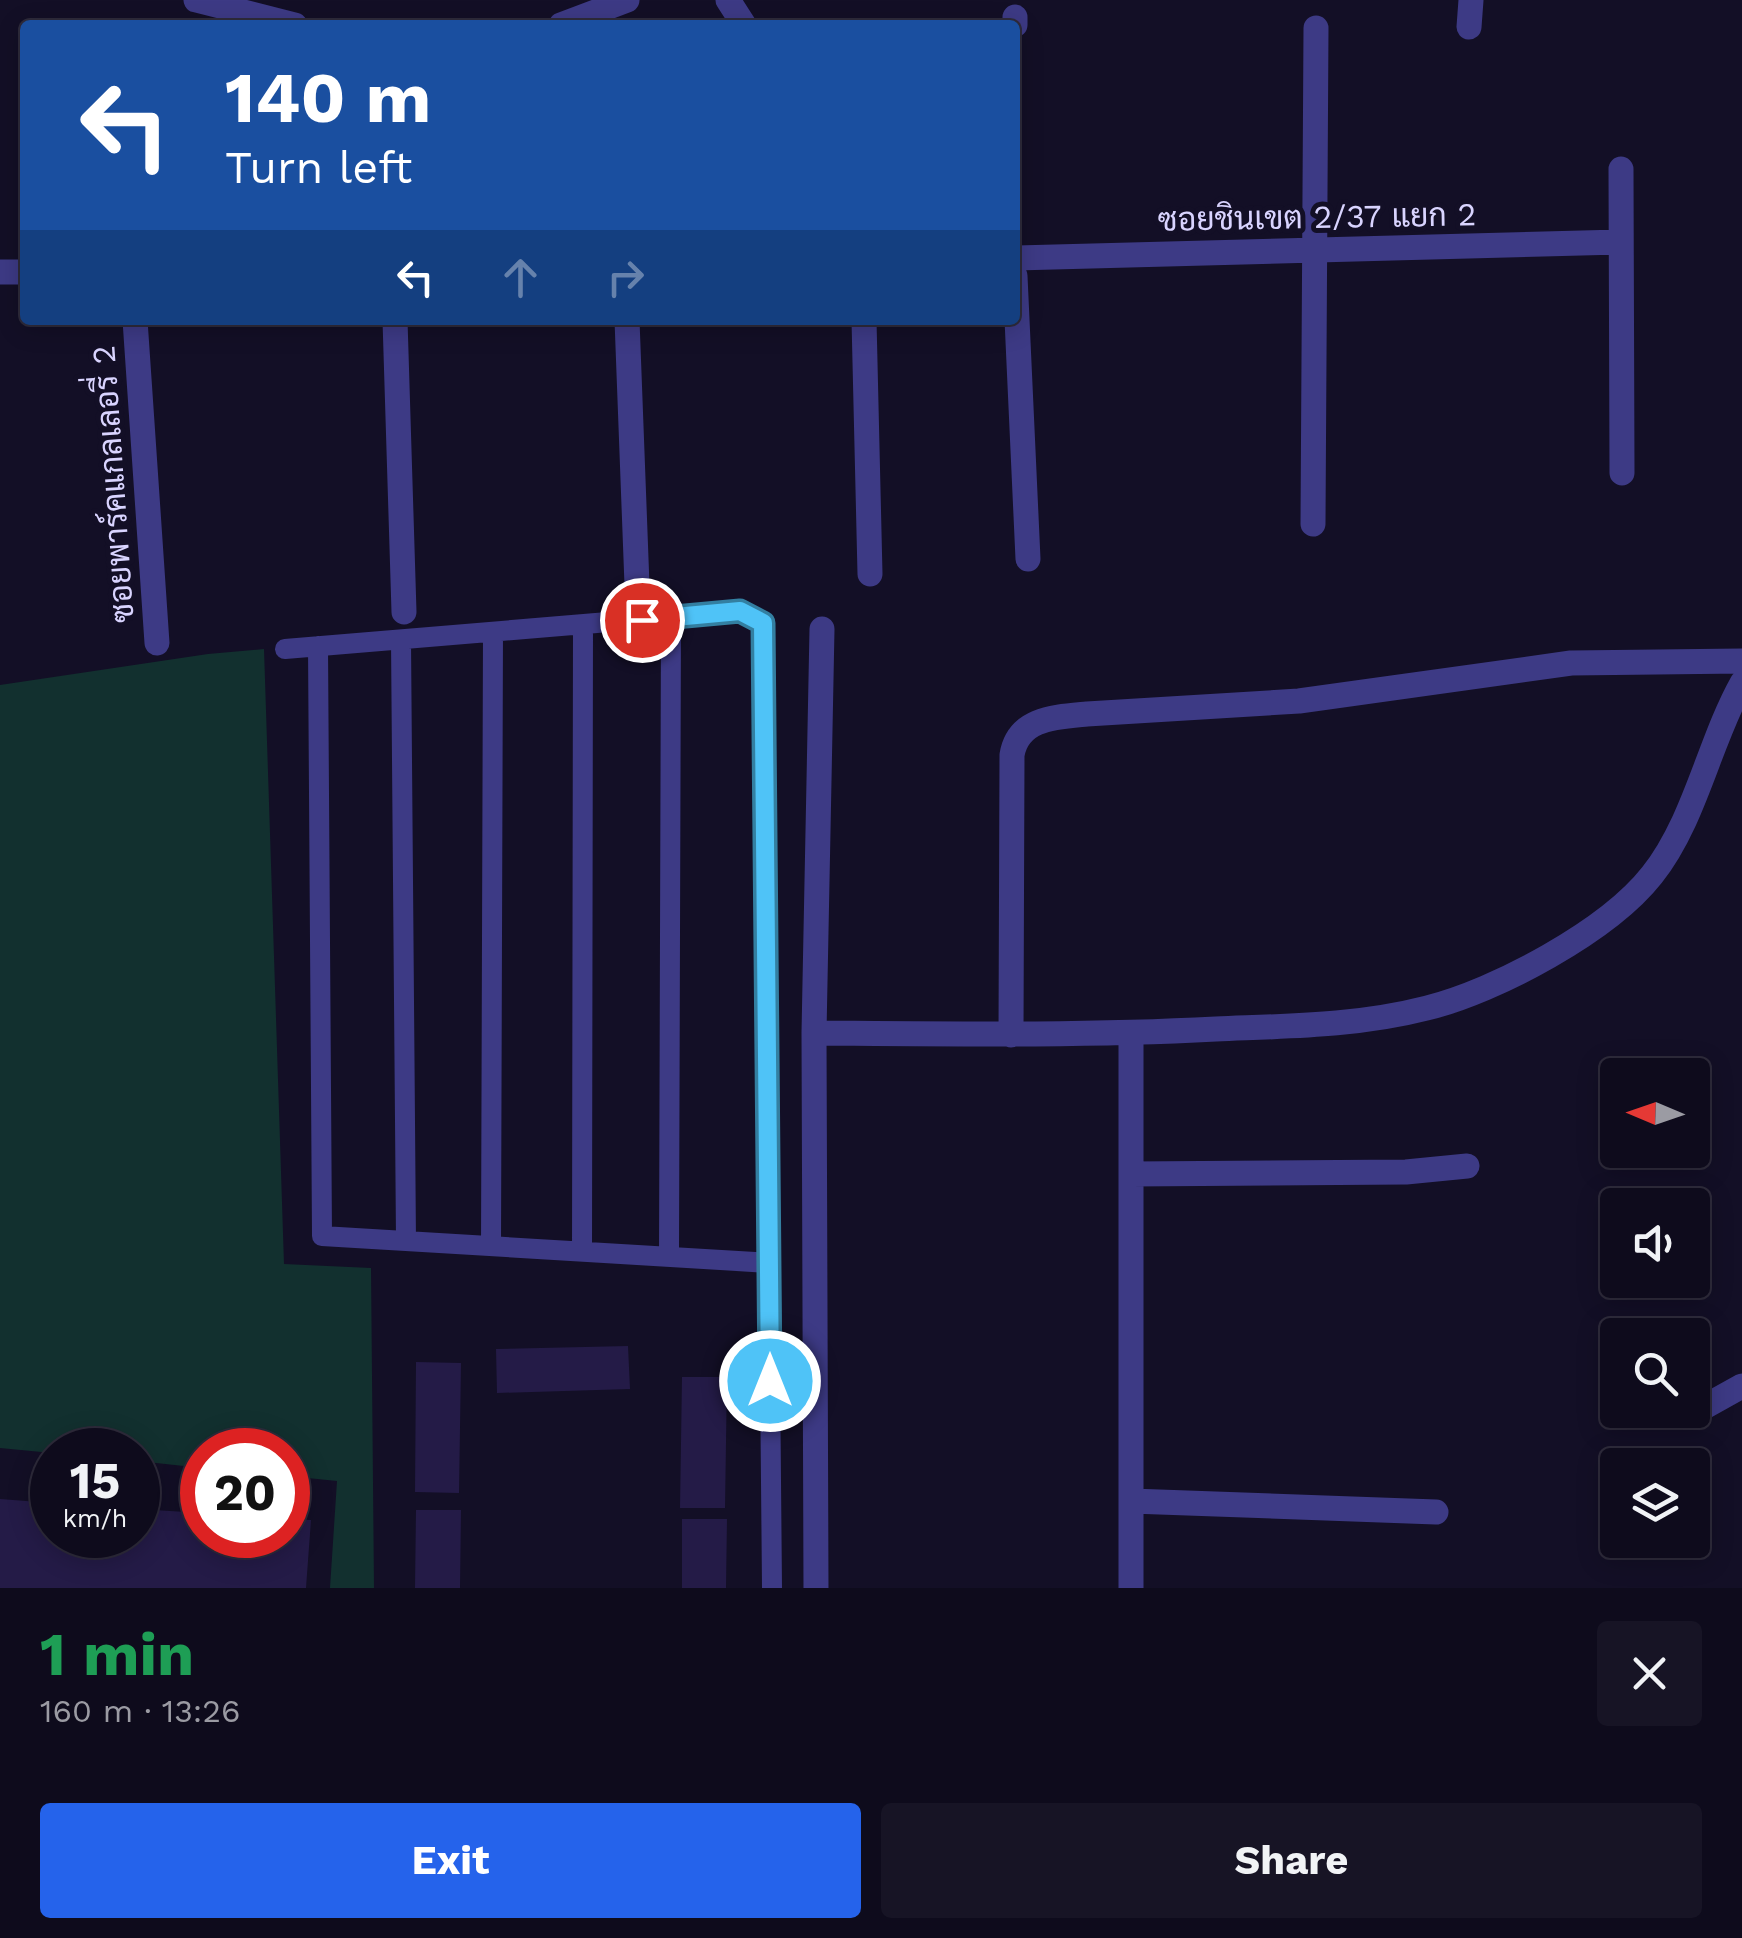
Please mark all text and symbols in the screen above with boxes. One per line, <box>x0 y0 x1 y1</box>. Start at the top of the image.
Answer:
text: 140 m <box>225 57 431 139</box>
icon: left <box>60 60 190 190</box>
text: Turn left <box>225 141 412 194</box>
street label: ซอยชินเขต 2/37 แยก 2 <box>1157 195 1477 239</box>
icon: left <box>388 250 443 305</box>
icon: ahead <box>493 250 548 305</box>
icon: right <box>598 250 653 305</box>
street label: ซอยพาร์คแกลเลอรี่ 2 <box>75 344 142 625</box>
pin <box>600 578 685 663</box>
icon: arrive <box>615 593 670 648</box>
north arrow <box>1600 1058 1710 1168</box>
map controls <box>1600 1058 1710 1558</box>
button: sound <box>1600 1188 1710 1298</box>
button: search <box>1600 1318 1710 1428</box>
position arrow <box>718 1329 822 1433</box>
speed limit sign: 20 <box>180 1428 310 1558</box>
button: layers <box>1600 1448 1710 1558</box>
text: 15 <box>70 1451 120 1510</box>
text: km/h <box>63 1504 127 1533</box>
text: 1 min <box>40 1619 194 1690</box>
button: close <box>1597 1621 1702 1726</box>
text: 160 m · 13:26 <box>40 1692 240 1730</box>
button: Exit <box>40 1803 861 1918</box>
button: Share <box>881 1803 1702 1918</box>

